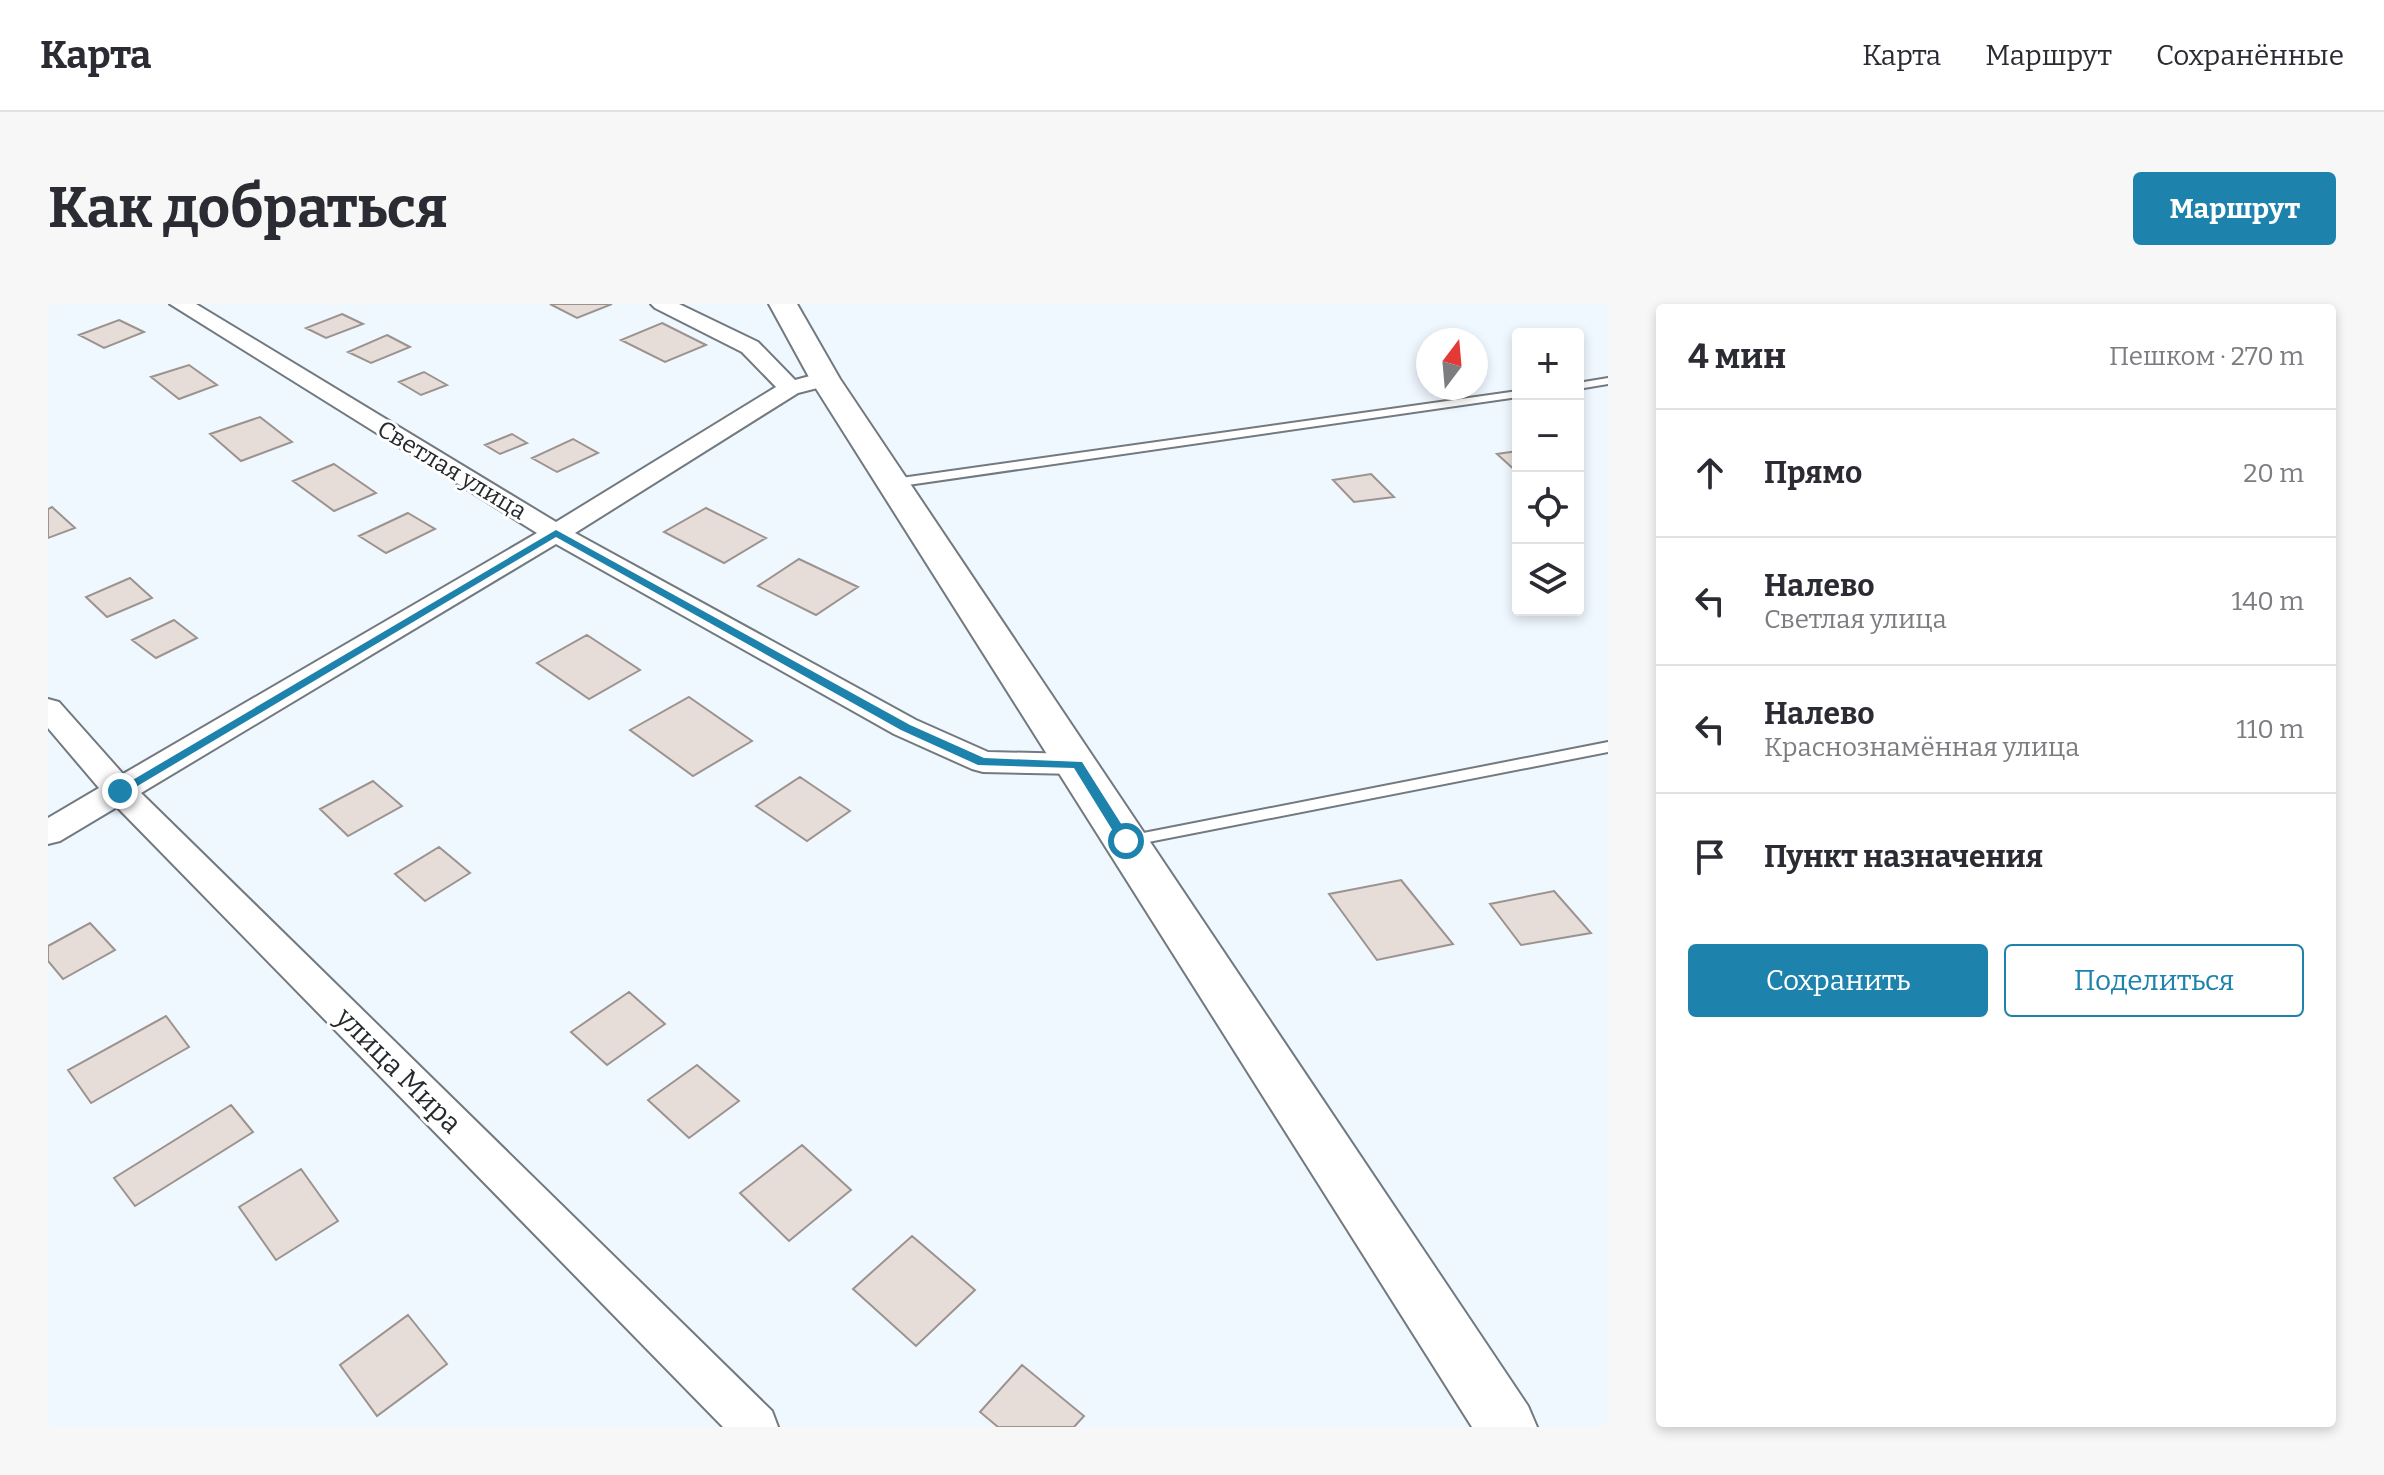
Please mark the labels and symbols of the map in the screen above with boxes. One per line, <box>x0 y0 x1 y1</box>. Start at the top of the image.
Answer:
north arrow <box>1416 328 1488 400</box>
street label: Светлая улица <box>372 415 532 525</box>
route end <box>102 773 138 809</box>
route start <box>1108 823 1144 859</box>
street label: улица Мира <box>328 1000 468 1140</box>

